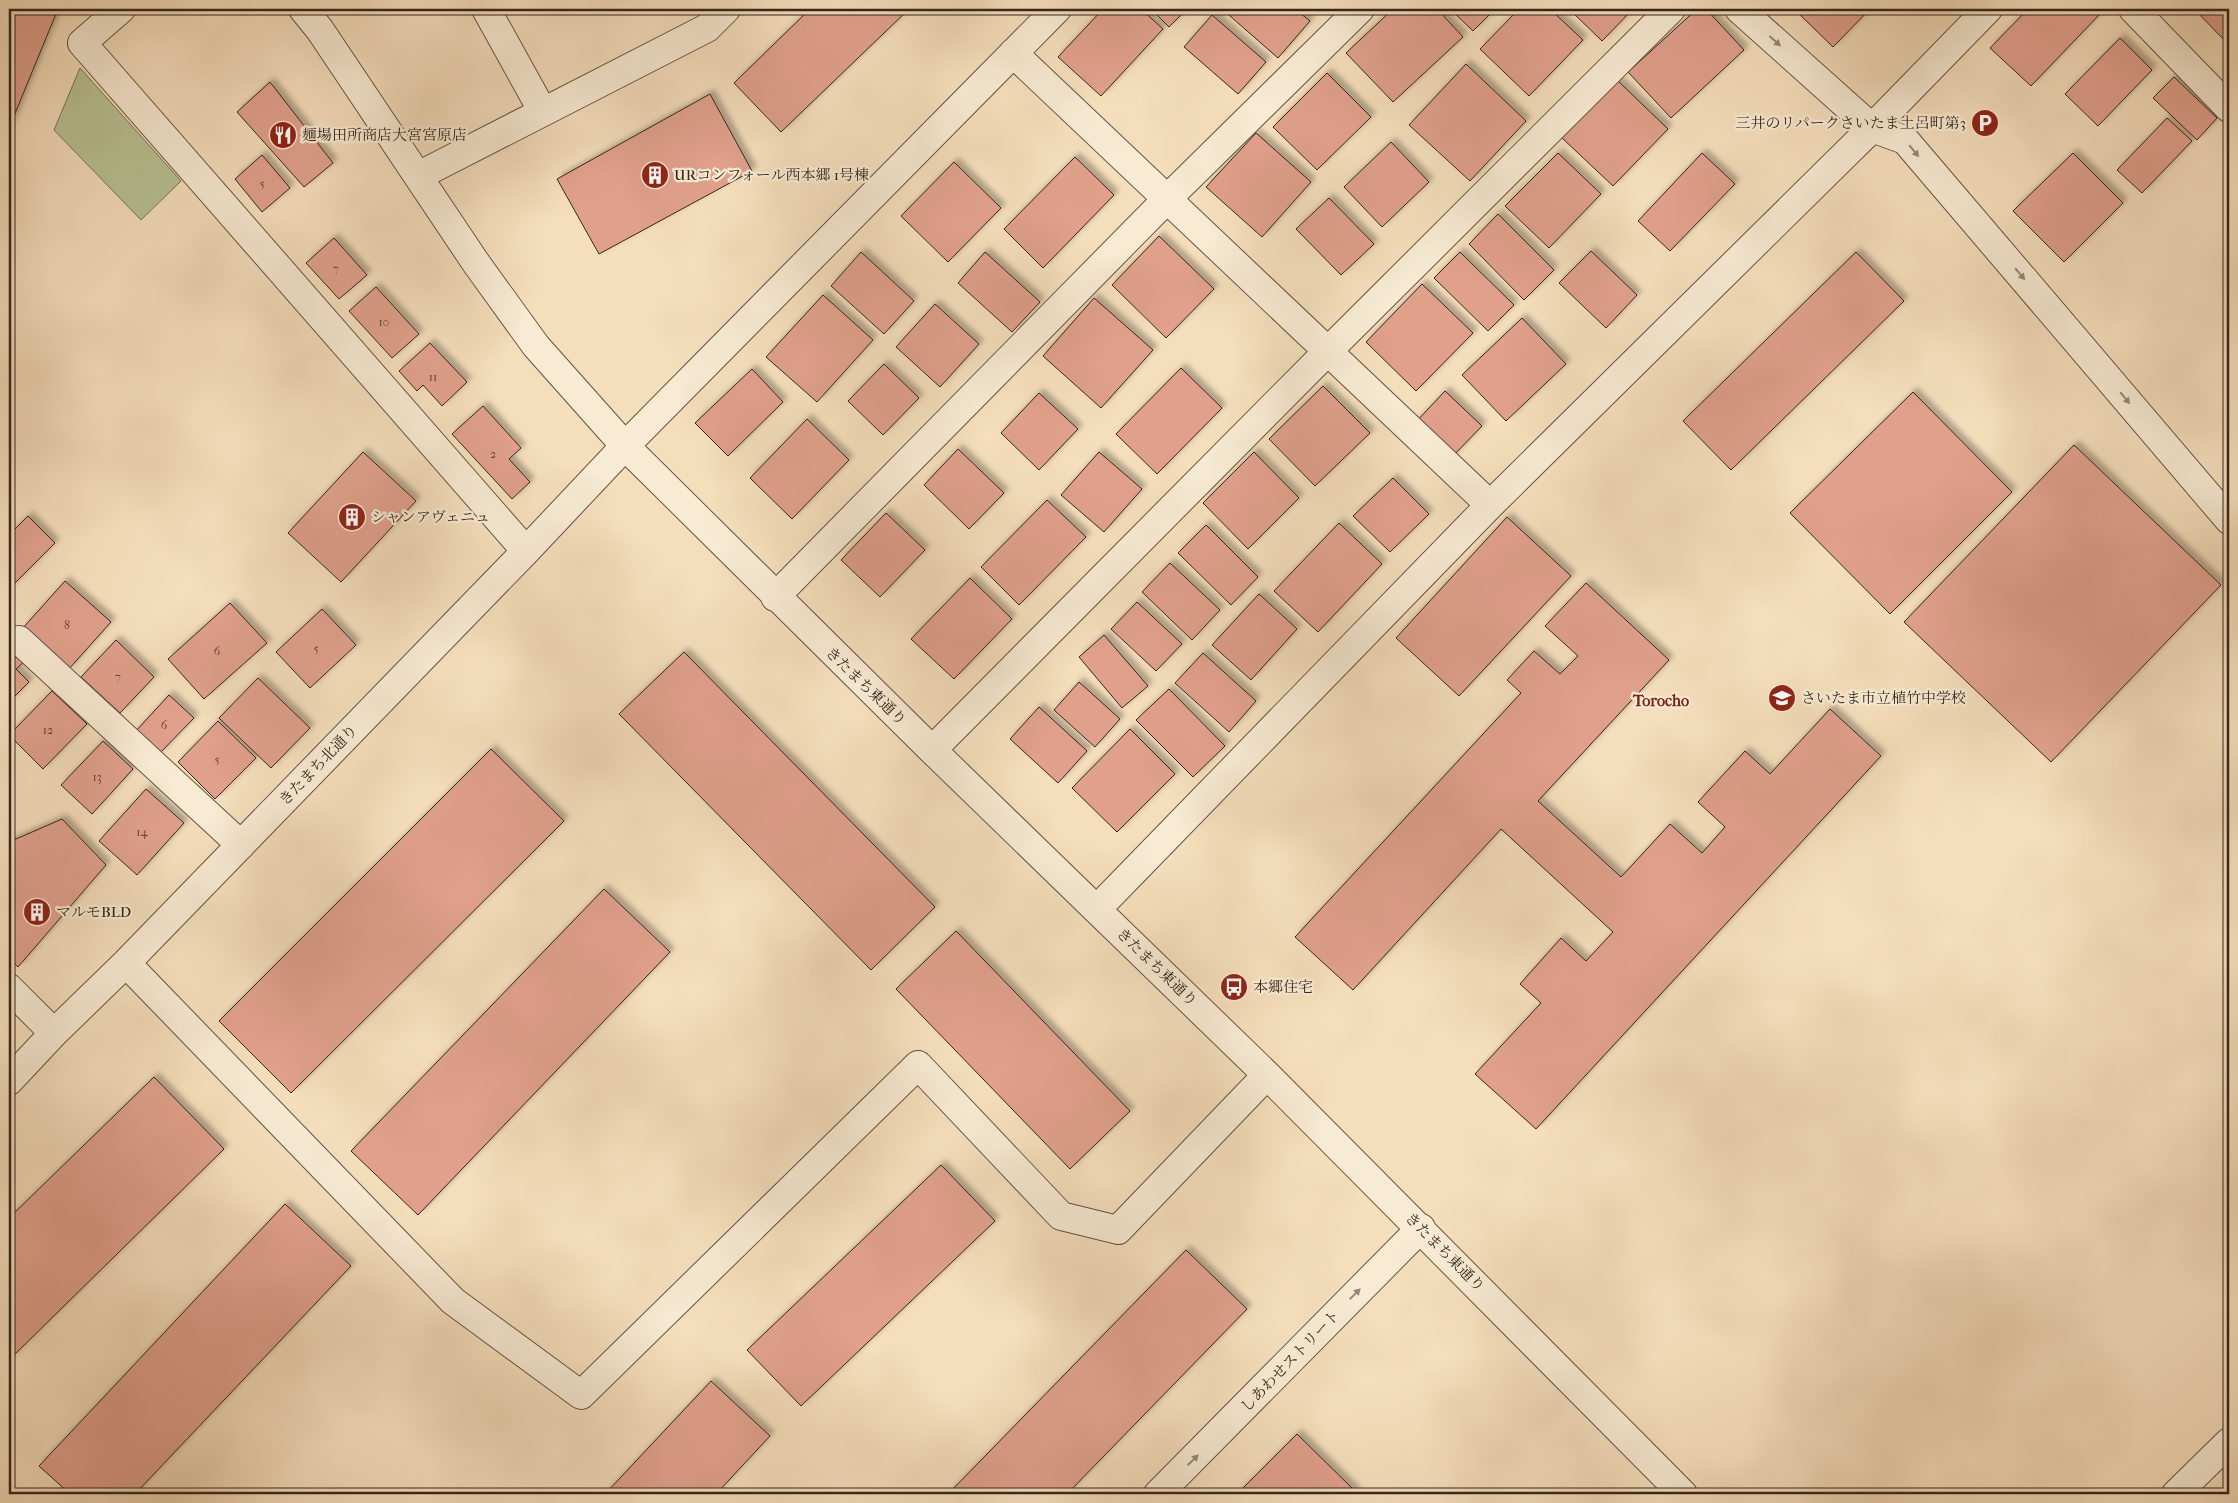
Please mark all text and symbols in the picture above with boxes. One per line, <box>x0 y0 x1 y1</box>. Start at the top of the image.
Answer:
one-way arrow <box>1769 35 1781 47</box>
parking icon: 三井のリパークさいたま土呂町第3 <box>1970 108 2000 138</box>
place label: 三井のリパークさいたま土呂町第3 <box>1735 114 1966 132</box>
restaurant icon: 麺場田所商店大宮宮原店 <box>268 120 298 150</box>
place label: 麺場田所商店大宮宮原店 <box>302 126 467 144</box>
one-way arrow <box>1909 144 1920 157</box>
building icon: URコンフォール西本郷 1号棟 <box>640 160 670 190</box>
place label: URコンフォール西本郷 1号棟 <box>674 166 869 184</box>
house number: 5 <box>259 177 265 191</box>
house number: 7 <box>333 262 339 276</box>
one-way arrow <box>2014 268 2025 281</box>
house number: 10 <box>379 315 389 329</box>
house number: 11 <box>429 370 437 384</box>
one-way arrow <box>2120 391 2131 404</box>
house number: 2 <box>490 447 496 461</box>
building icon: シャンアヴェニュ <box>337 502 367 532</box>
place label: シャンアヴェニュ <box>371 508 490 526</box>
house number: 8 <box>64 618 70 632</box>
house number: 5 <box>313 642 319 656</box>
street label: きたまち東通り <box>822 643 910 729</box>
house number: 6 <box>214 644 221 658</box>
house number: 7 <box>115 670 121 684</box>
school or university icon: さいたま市立植竹中学校 <box>1767 683 1797 713</box>
place label: さいたま市立植竹中学校 <box>1801 689 1966 707</box>
district label: Torocho <box>1632 691 1689 710</box>
house number: 6 <box>161 718 168 732</box>
street label: きたまち北通り <box>275 721 361 809</box>
house number: 12 <box>43 723 53 737</box>
house number: 5 <box>214 753 220 767</box>
house number: 13 <box>92 770 102 784</box>
house number: 14 <box>136 825 149 839</box>
building icon: マルモBLD <box>22 897 52 927</box>
place label: マルモBLD <box>56 903 131 921</box>
street label: きたまち東通り <box>1113 924 1201 1010</box>
bus stop icon: 本郷住宅 <box>1219 972 1249 1002</box>
place label: 本郷住宅 <box>1253 978 1313 996</box>
street label: きたまち東通り <box>1402 1209 1488 1295</box>
one-way arrow <box>1349 1288 1361 1300</box>
street label: しあわせストリート <box>1237 1306 1343 1416</box>
one-way arrow <box>1186 1454 1198 1466</box>

